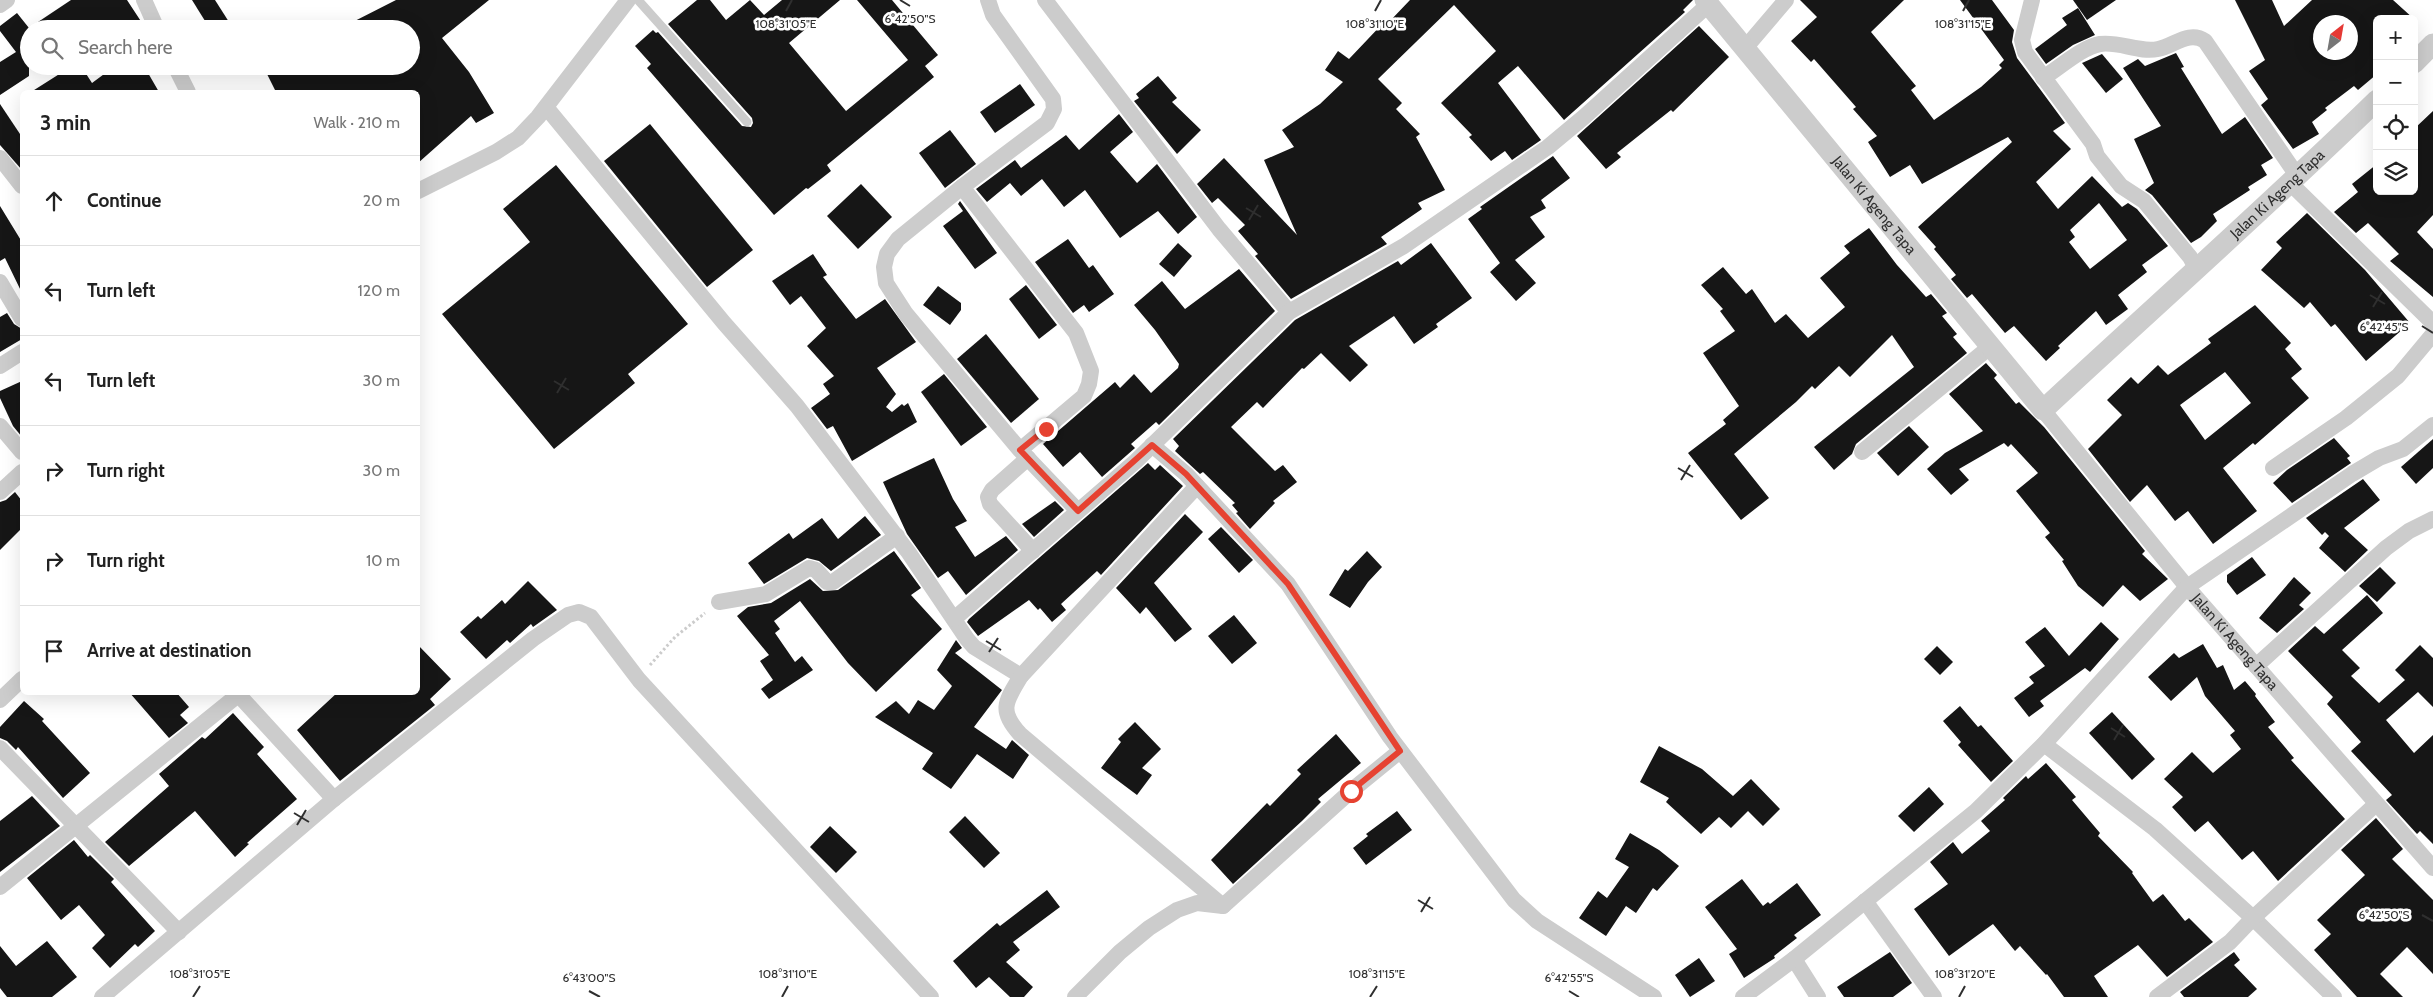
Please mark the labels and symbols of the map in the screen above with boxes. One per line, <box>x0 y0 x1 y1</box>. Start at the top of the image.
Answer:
text: 6°42'50"S <box>885 11 935 26</box>
north arrow <box>2313 15 2358 60</box>
text: 108°31'05"E <box>756 16 817 31</box>
text: 108°31'10"E <box>1346 16 1405 31</box>
text: 108°31'15"E <box>1935 16 1992 31</box>
street label: Jalan Ki Ageng Tapa <box>2226 145 2329 243</box>
street label: Jalan Ki Ageng Tapa <box>1828 152 1921 259</box>
text: 6°42'45"S <box>2359 319 2409 334</box>
route end <box>1035 418 1058 441</box>
street label: Jalan Ki Ageng Tapa <box>2187 589 2283 694</box>
route start <box>1340 780 1363 803</box>
text: 6°42'50"S <box>2359 907 2409 922</box>
text: 108°31'05"E <box>170 966 231 981</box>
text: 108°31'10"E <box>759 966 818 981</box>
text: 108°31'15"E <box>1349 966 1406 981</box>
text: 108°31'20"E <box>1935 966 1996 981</box>
text: 6°43'00"S <box>563 970 615 985</box>
text: 6°42'55"S <box>1545 970 1594 985</box>

